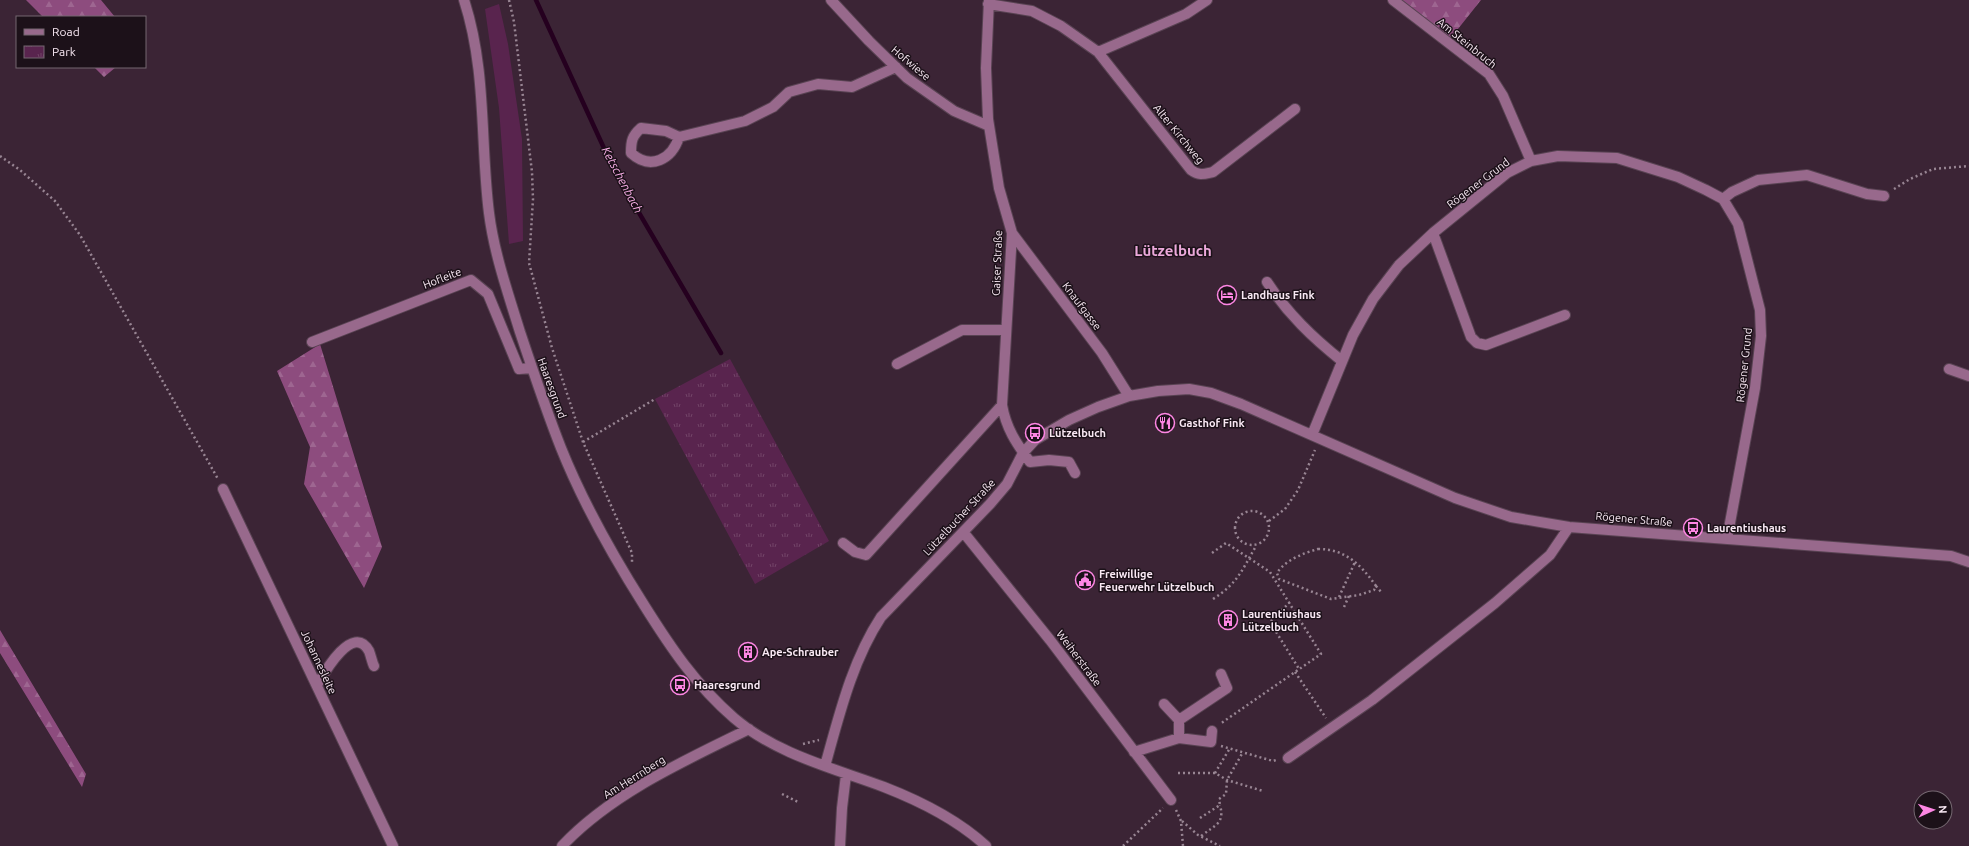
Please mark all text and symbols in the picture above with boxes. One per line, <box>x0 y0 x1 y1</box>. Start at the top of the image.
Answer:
legend <box>16 16 146 68</box>
street label: Am Steinbruch <box>1435 16 1499 70</box>
text: Road <box>52 25 80 38</box>
street label: Hofwiese <box>889 43 933 83</box>
text: Park <box>52 45 76 58</box>
street label: Alter Kirchweg <box>1151 102 1207 166</box>
water label: Ketschenbach <box>600 144 645 215</box>
street label: Rögener Grund <box>1444 156 1512 210</box>
street label: Gaiser Straße <box>990 230 1004 296</box>
district label: Lützelbuch <box>1134 242 1212 259</box>
street label: Hofleite <box>421 265 463 291</box>
street label: Knaufgasse <box>1060 280 1104 332</box>
hotel icon: Landhaus Fink <box>1216 284 1238 306</box>
place label: Landhaus Fink <box>1241 289 1315 301</box>
street label: Rögener Grund <box>1734 327 1754 403</box>
street label: Haaresgrund <box>536 356 568 420</box>
restaurant icon: Gasthof Fink <box>1154 412 1176 434</box>
place label: Gasthof Fink <box>1179 417 1245 429</box>
bus stop icon: Lützelbuch <box>1024 422 1046 444</box>
place label: Lützelbuch <box>1049 427 1106 439</box>
street label: Lützelbucher Straße <box>921 476 997 558</box>
street label: Rögener Straße <box>1595 510 1673 528</box>
bus stop icon: Laurentiushaus <box>1682 517 1704 539</box>
place label: Laurentiushaus <box>1707 522 1786 534</box>
place label: Freiwillige Feuerwehr Lützelbuch <box>1099 568 1214 593</box>
public building icon: Freiwillige Feuerwehr Lützelbuch <box>1074 569 1096 591</box>
place label: Laurentiushaus Lützelbuch <box>1242 608 1321 633</box>
building icon: Laurentiushaus Lützelbuch <box>1217 609 1239 631</box>
street label: Johannesleite <box>299 628 339 696</box>
street label: Weiherstraße <box>1054 628 1104 688</box>
building icon: Ape-Schrauber <box>737 641 759 663</box>
place label: Ape-Schrauber <box>762 646 839 658</box>
bus stop icon: Haaresgrund <box>669 674 691 696</box>
place label: Haaresgrund <box>694 679 760 691</box>
street label: Am Herrnberg <box>601 753 667 801</box>
north arrow <box>1913 790 1953 830</box>
text: N <box>1937 805 1949 814</box>

